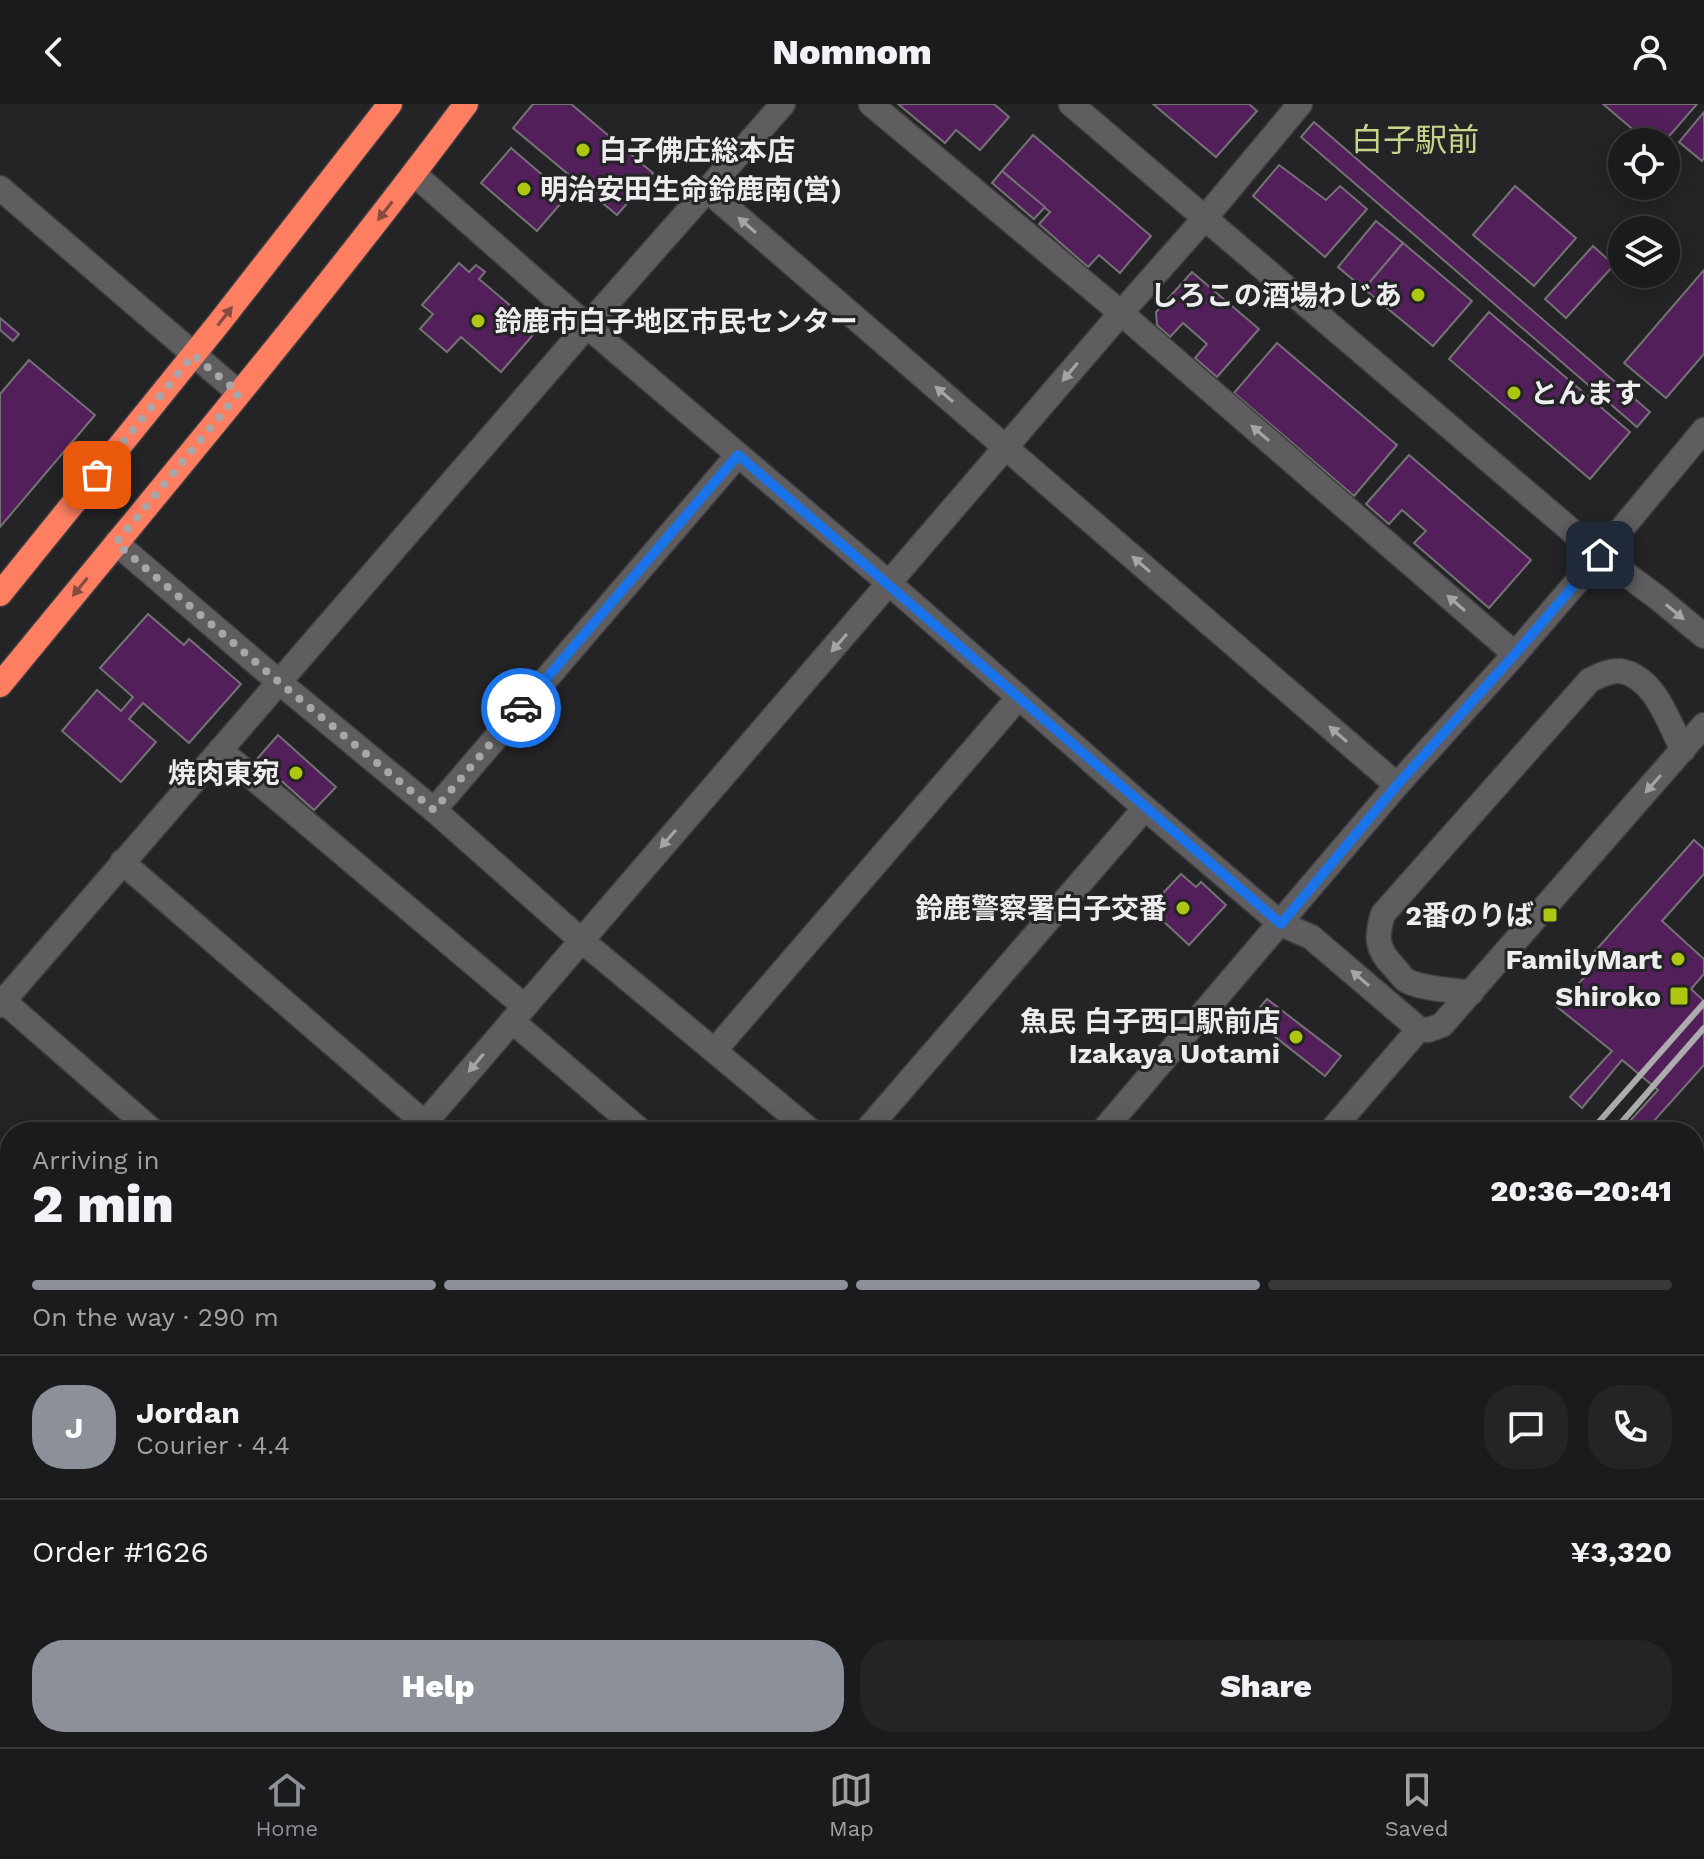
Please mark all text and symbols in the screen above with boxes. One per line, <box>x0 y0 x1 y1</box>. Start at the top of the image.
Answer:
icon: back <box>32 30 76 74</box>
icon: person <box>1628 30 1672 74</box>
text: Nomnom <box>772 31 932 73</box>
district label: 白子駅前 <box>1351 121 1479 159</box>
map controls <box>1608 128 1680 288</box>
button: locate <box>1608 128 1680 200</box>
place label: 白子佛庄総本店 <box>599 134 795 167</box>
marker: 白子佛庄総本店 <box>574 141 592 159</box>
place label: 明治安田生命鈴鹿南(営) <box>540 173 842 206</box>
marker: 明治安田生命鈴鹿南(営) <box>515 180 533 198</box>
one-way arrow <box>378 201 394 221</box>
button: layers <box>1608 216 1680 288</box>
one-way arrow <box>738 217 758 234</box>
place label: しろこの酒場わじあ <box>1150 279 1402 312</box>
marker: しろこの酒場わじあ <box>1409 286 1427 304</box>
place label: 鈴鹿市白子地区市民センター <box>494 305 858 338</box>
one-way arrow <box>216 306 232 326</box>
marker: 鈴鹿市白子地区市民センター <box>469 312 487 330</box>
one-way arrow <box>1062 362 1079 382</box>
place label: とんます <box>1530 377 1642 410</box>
marker: とんます <box>1505 384 1523 402</box>
one-way arrow <box>935 386 954 404</box>
one-way arrow <box>1250 425 1270 442</box>
pin <box>63 441 131 509</box>
icon: bag <box>75 453 119 497</box>
pin <box>1566 521 1634 589</box>
icon: home <box>1578 533 1622 577</box>
one-way arrow <box>1132 556 1152 573</box>
one-way arrow <box>72 576 89 597</box>
one-way arrow <box>1447 595 1467 612</box>
one-way arrow <box>1665 603 1685 620</box>
one-way arrow <box>831 632 848 652</box>
courier <box>481 668 561 748</box>
icon: car <box>499 686 543 730</box>
one-way arrow <box>1328 726 1348 743</box>
place label: 焼肉東宛 <box>168 757 280 790</box>
marker: 焼肉東宛 <box>287 764 305 782</box>
one-way arrow <box>1645 773 1662 793</box>
one-way arrow <box>660 830 678 849</box>
place label: 鈴鹿警察署白子交番 <box>915 892 1167 925</box>
marker: 鈴鹿警察署白子交番 <box>1174 899 1192 917</box>
place label: 2番のりば <box>1405 899 1534 932</box>
marker: 2番のりば <box>1541 906 1559 924</box>
place label: FamilyMart <box>1505 943 1662 976</box>
marker: FamilyMart <box>1669 950 1687 968</box>
one-way arrow <box>1350 970 1370 987</box>
place label: Shiroko <box>1555 980 1661 1013</box>
marker: Shiroko <box>1668 985 1690 1007</box>
place label: 魚民 白子西口駅前店 Izakaya Uotami <box>1020 1005 1280 1070</box>
marker: 魚民 白子西口駅前店 Izakaya Uotami <box>1287 1028 1305 1046</box>
one-way arrow <box>468 1053 485 1073</box>
text: Arriving in <box>32 1145 160 1175</box>
text: 20:36–20:41 <box>1490 1173 1672 1208</box>
text: 2 min <box>32 1174 174 1235</box>
text: On the way · 290 m <box>32 1302 279 1332</box>
button: chat <box>1484 1385 1568 1469</box>
button: phone <box>1588 1385 1672 1469</box>
text: Jordan <box>136 1395 240 1430</box>
text: J <box>65 1410 83 1445</box>
text: Courier · 4.4 <box>136 1430 290 1460</box>
text: Order #1626 <box>32 1534 209 1569</box>
text: ¥3,320 <box>1571 1534 1672 1569</box>
button: Help <box>32 1640 844 1732</box>
button: Share <box>860 1640 1672 1732</box>
tab: Home <box>255 1768 318 1841</box>
tab: Map <box>829 1768 874 1841</box>
tab: Saved <box>1385 1768 1449 1841</box>

